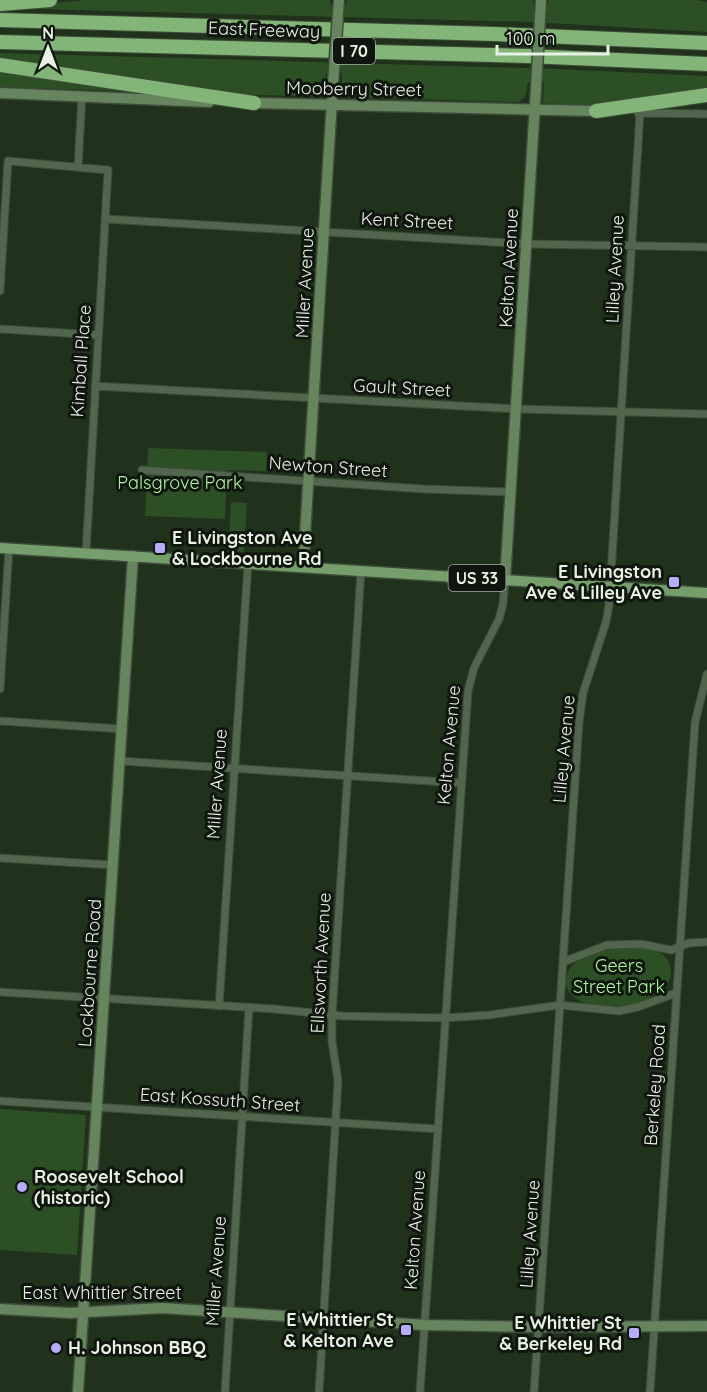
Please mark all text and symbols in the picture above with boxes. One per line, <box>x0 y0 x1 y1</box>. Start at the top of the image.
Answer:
street label: East Freeway <box>208 16 321 43</box>
north arrow <box>18 18 78 78</box>
scale bar <box>497 18 608 56</box>
text: N <box>42 23 54 43</box>
text: 100 m <box>506 27 555 50</box>
road number: I 70 <box>333 38 375 64</box>
street label: Mooberry Street <box>286 76 422 101</box>
street label: Kent Street <box>360 207 454 234</box>
street label: Kelton Avenue <box>494 208 523 328</box>
street label: Lilley Avenue <box>600 214 629 324</box>
street label: Miller Avenue <box>290 227 319 339</box>
street label: Kimball Place <box>65 304 96 418</box>
street label: Gault Street <box>352 373 452 402</box>
street label: Newton Street <box>268 451 388 482</box>
park label: Palsgrove Park <box>117 471 243 494</box>
place label: E Livingston Ave & Lockbourne Rd <box>172 526 322 570</box>
marker: E Livingston Ave & Lockbourne Rd <box>153 541 167 555</box>
place label: E Livingston Ave & Lilley Ave <box>526 560 662 604</box>
road number: US 33 <box>448 565 506 591</box>
marker: E Livingston Ave & Lilley Ave <box>667 575 681 589</box>
street label: Kelton Avenue <box>432 684 465 806</box>
street label: Lilley Avenue <box>547 694 580 804</box>
street label: Miller Avenue <box>201 728 232 840</box>
street label: Ellsworth Avenue <box>305 892 336 1034</box>
street label: Lockbourne Road <box>73 898 106 1048</box>
park label: Geers Street Park <box>573 954 665 998</box>
street label: Berkeley Road <box>639 1023 670 1147</box>
street label: East Kossuth Street <box>139 1082 301 1117</box>
place label: Roosevelt School (historic) <box>34 1165 184 1209</box>
street label: Kelton Avenue <box>399 1169 430 1291</box>
street label: Lilley Avenue <box>514 1179 545 1289</box>
marker: Roosevelt School (historic) <box>15 1180 29 1194</box>
street label: Miller Avenue <box>200 1215 231 1327</box>
street label: East Whittier Street <box>22 1281 182 1304</box>
place label: E Whittier St & Kelton Ave <box>283 1308 394 1352</box>
place label: E Whittier St & Berkeley Rd <box>499 1311 622 1355</box>
marker: E Whittier St & Kelton Ave <box>399 1323 413 1337</box>
marker: E Whittier St & Berkeley Rd <box>627 1326 641 1340</box>
place label: H. Johnson BBQ <box>68 1336 207 1359</box>
marker: H. Johnson BBQ <box>49 1341 63 1355</box>

